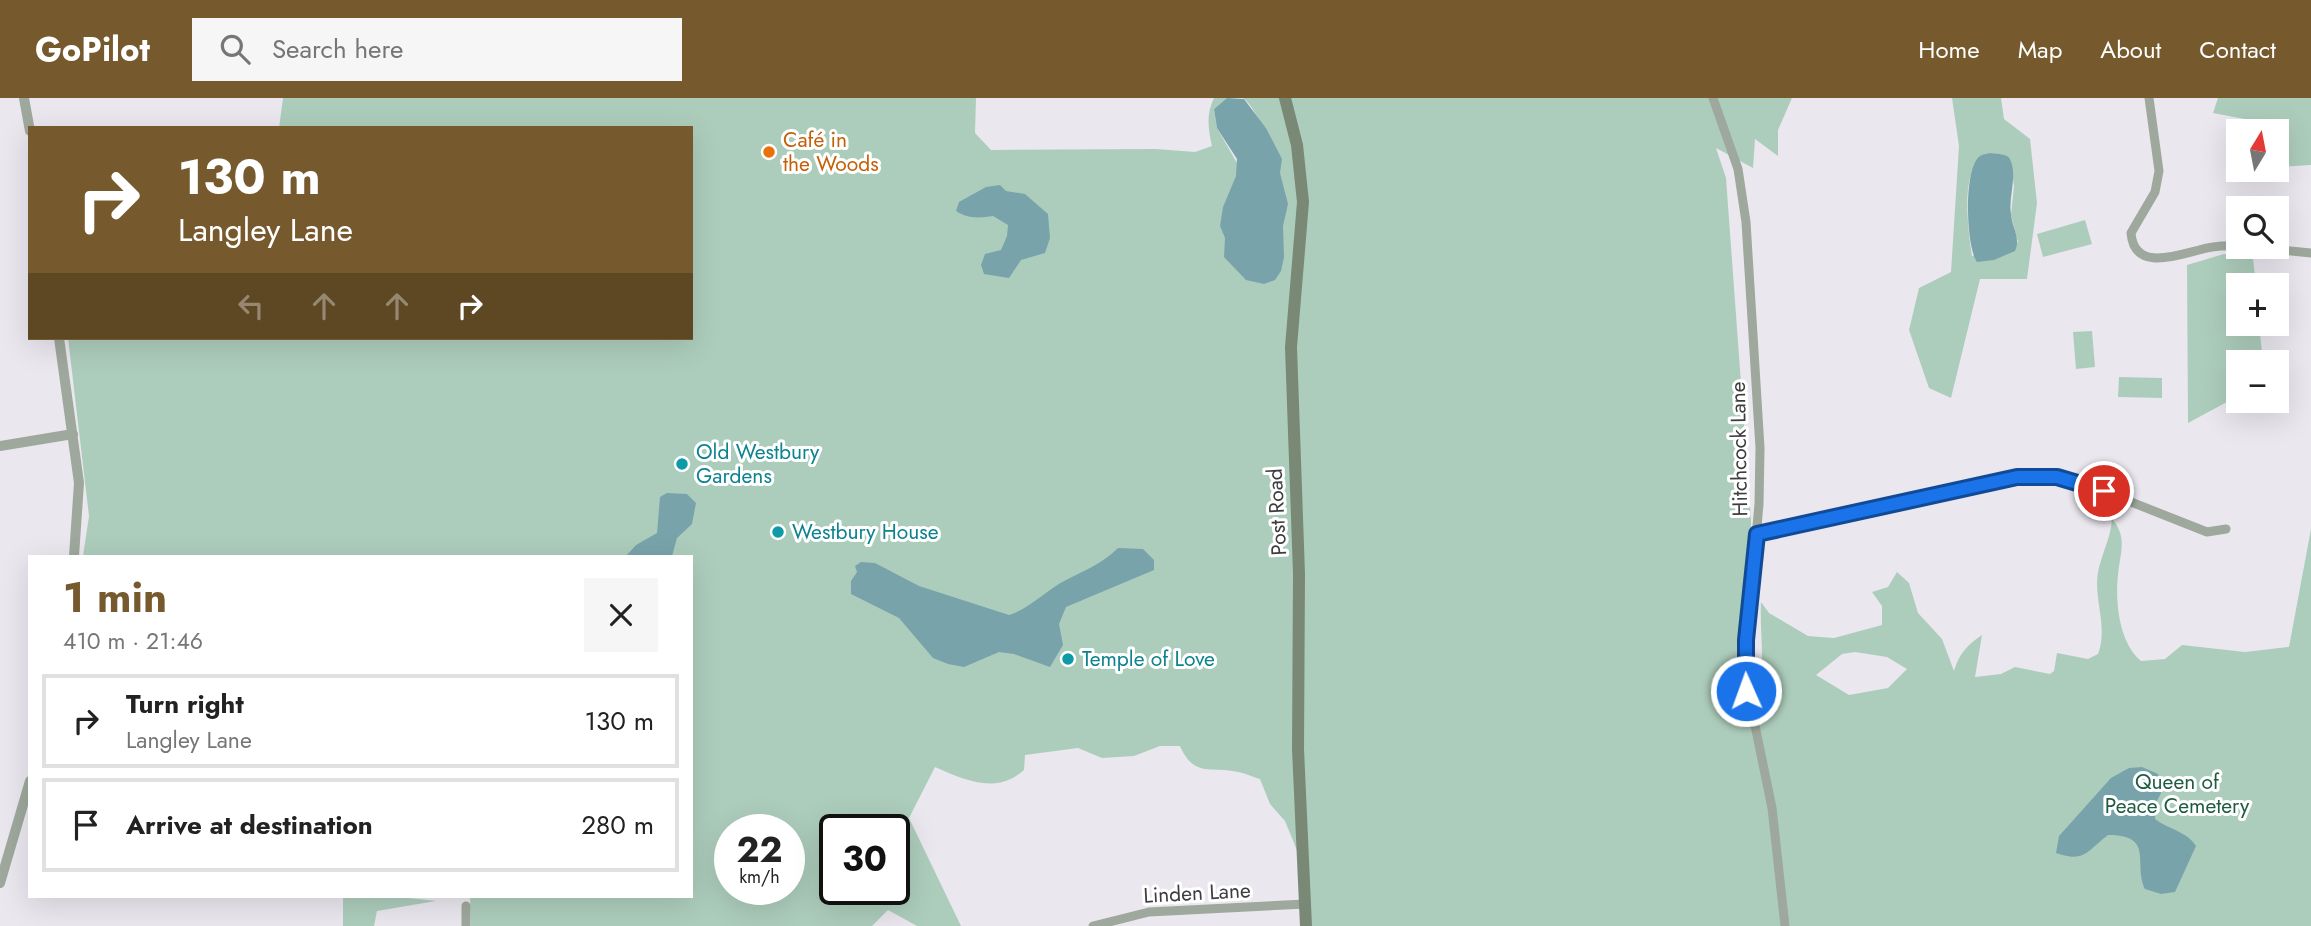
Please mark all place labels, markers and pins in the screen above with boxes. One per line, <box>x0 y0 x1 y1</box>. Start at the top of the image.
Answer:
place label: Café in the Woods <box>783 125 879 179</box>
marker: Café in the Woods <box>761 144 777 160</box>
place label: Old Westbury Gardens <box>696 437 820 491</box>
marker: Old Westbury Gardens <box>674 456 690 472</box>
pin <box>2074 461 2134 521</box>
place label: Westbury House <box>792 517 939 547</box>
marker: Westbury House <box>770 524 786 540</box>
place label: Temple of Love <box>1082 644 1215 674</box>
marker: Temple of Love <box>1060 651 1076 667</box>

